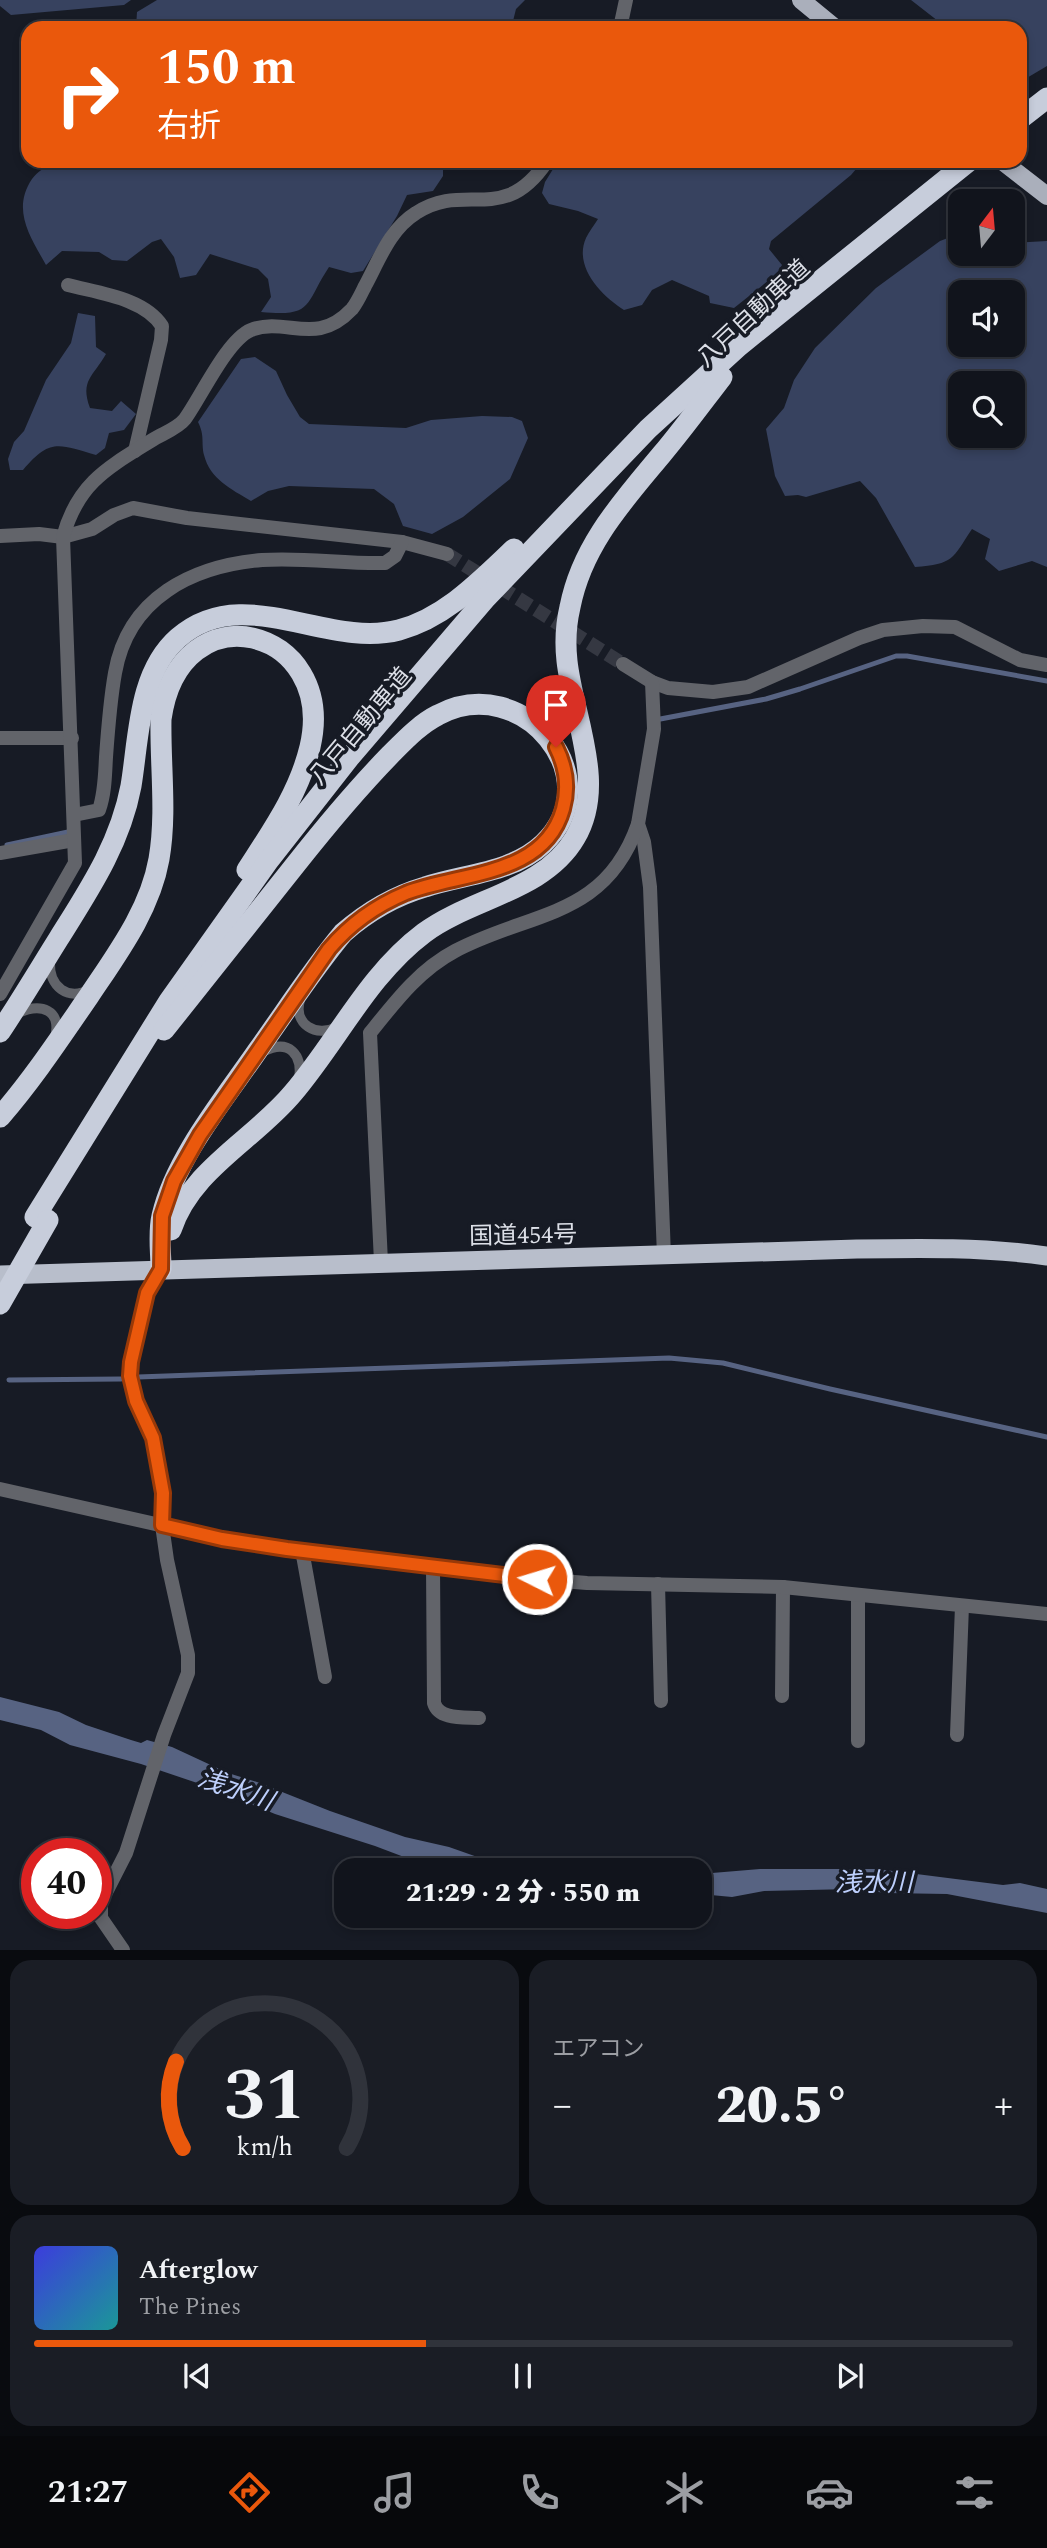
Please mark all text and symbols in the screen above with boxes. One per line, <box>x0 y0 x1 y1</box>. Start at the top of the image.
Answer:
text: 150 m <box>157 31 296 106</box>
icon: right <box>42 49 133 140</box>
text: 右折 <box>157 102 221 151</box>
north arrow <box>948 189 1026 266</box>
map controls <box>948 189 1025 448</box>
street label: 八戸自動車道 <box>689 251 819 376</box>
button: sound <box>948 280 1025 357</box>
button: search <box>948 371 1025 448</box>
street label: 八戸自動車道 <box>301 660 421 793</box>
pin <box>526 675 586 747</box>
icon: arrive <box>537 686 575 724</box>
street label: 国道454号 <box>469 1217 577 1255</box>
position arrow <box>500 1542 574 1616</box>
water label: 浅水川 <box>192 1758 282 1823</box>
speed limit sign: 40 <box>21 1838 112 1929</box>
water label: 浅水川 <box>835 1863 916 1903</box>
text: 21:29 · 2 分 · 550 m <box>406 1873 640 1913</box>
text: エアコン <box>553 2032 645 2067</box>
text: 31 <box>223 2042 305 2153</box>
text: 20.5° <box>716 2067 850 2146</box>
text: − <box>553 2077 572 2135</box>
text: + <box>994 2077 1013 2135</box>
text: km/h <box>236 2129 292 2167</box>
text: Afterglow <box>139 2250 258 2290</box>
text: The Pines <box>139 2290 241 2325</box>
icon: previous <box>178 2357 216 2395</box>
icon: pause <box>504 2357 542 2395</box>
icon: next <box>831 2357 869 2395</box>
text: 21:27 <box>48 2468 128 2517</box>
icon: directions <box>225 2468 274 2517</box>
icon: music <box>370 2468 419 2517</box>
icon: phone <box>515 2468 564 2517</box>
icon: climate <box>660 2468 709 2517</box>
icon: car <box>805 2468 854 2517</box>
icon: filters <box>950 2468 999 2517</box>

